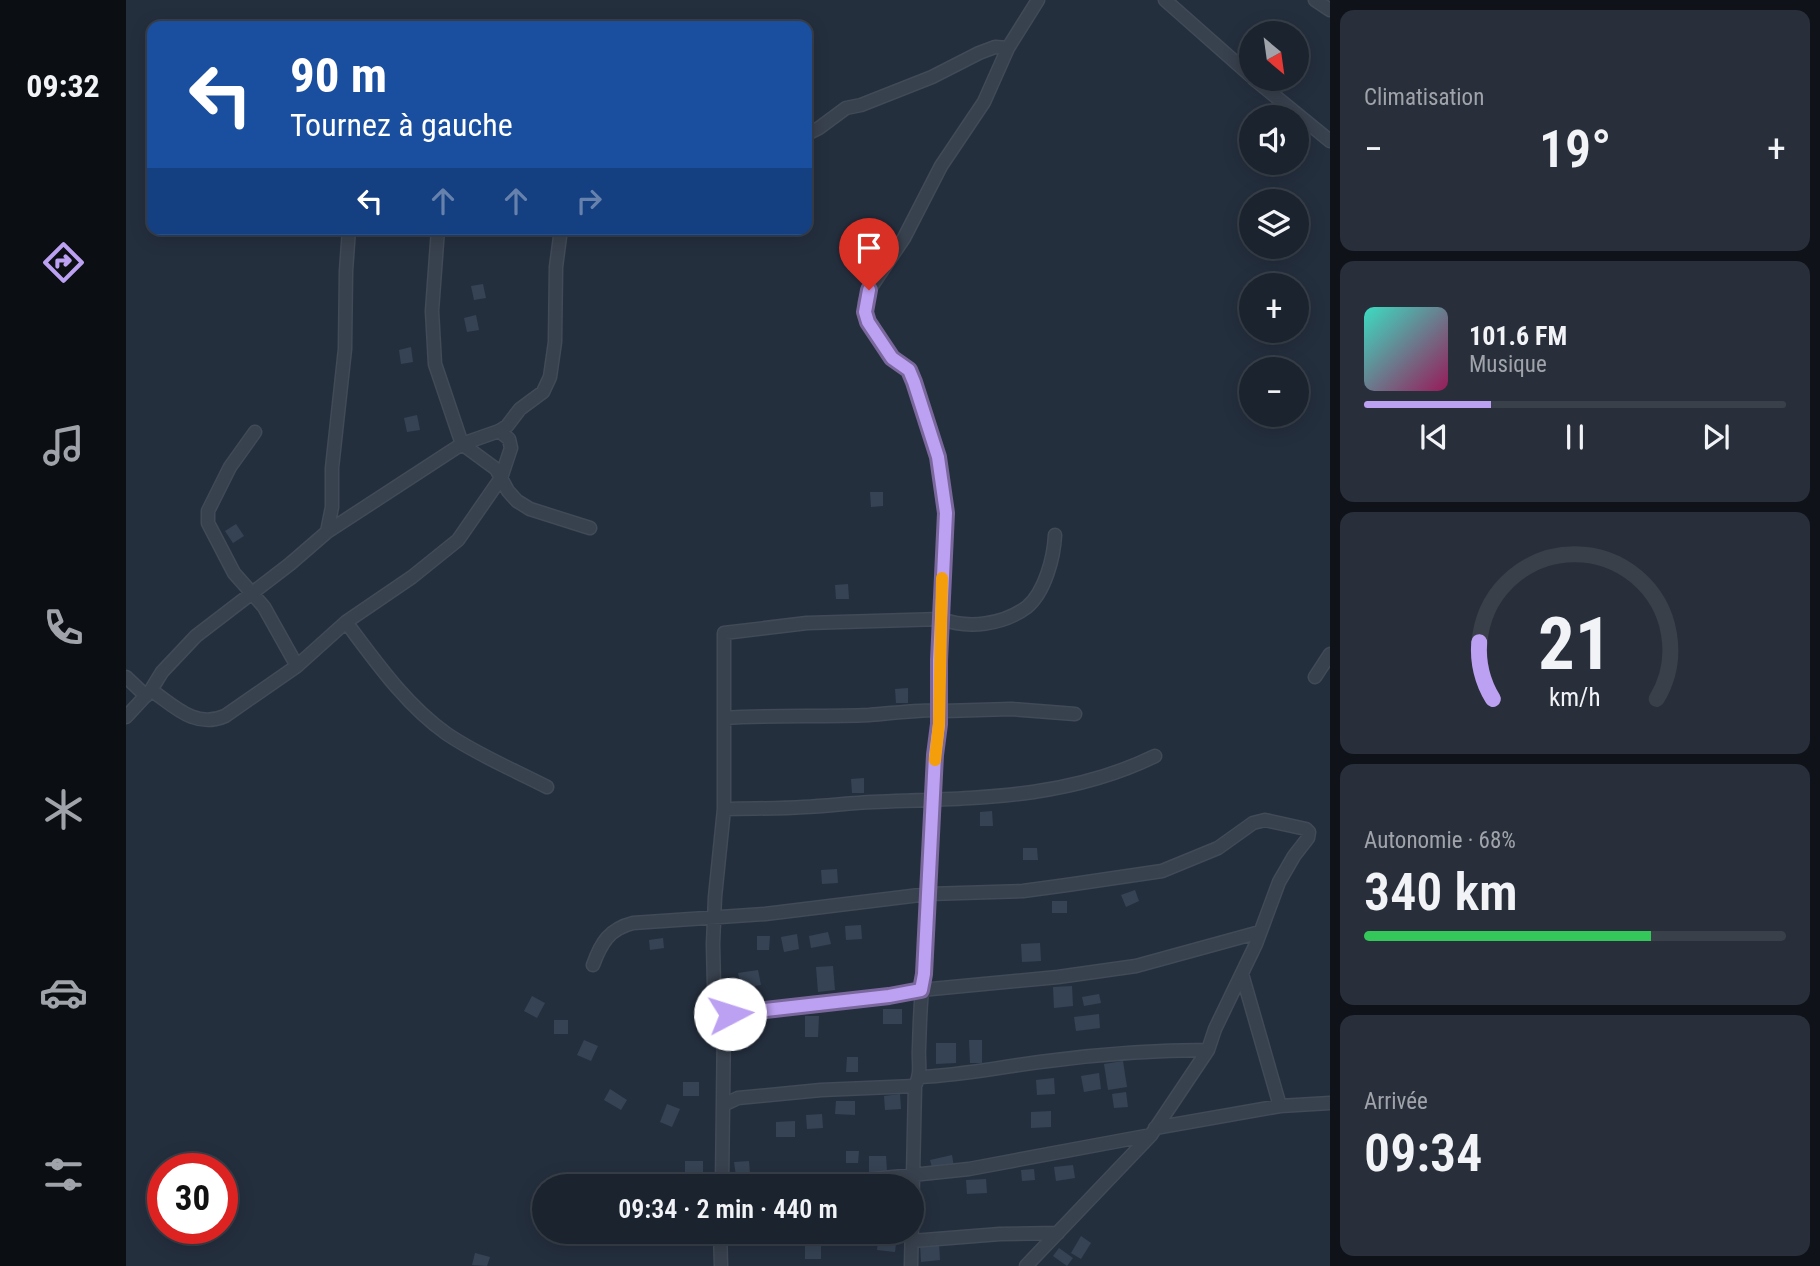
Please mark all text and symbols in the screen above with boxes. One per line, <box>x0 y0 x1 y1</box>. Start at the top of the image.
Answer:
north arrow <box>1239 21 1309 91</box>
map controls <box>1239 21 1309 427</box>
text: 90 m <box>290 47 387 104</box>
icon: left <box>175 49 266 140</box>
text: 09:32 <box>26 67 100 105</box>
text: Climatisation <box>1364 84 1484 111</box>
button: sound <box>1239 105 1309 175</box>
text: Tournez à gauche <box>290 106 513 144</box>
text: 19° <box>1539 119 1611 180</box>
text: − <box>1364 127 1383 171</box>
text: + <box>1767 127 1786 171</box>
icon: left <box>351 182 389 220</box>
icon: ahead <box>424 182 462 220</box>
icon: ahead <box>497 182 535 220</box>
icon: right <box>570 182 608 220</box>
button: layers <box>1239 189 1309 259</box>
pin <box>839 218 899 290</box>
icon: arrive <box>850 229 888 267</box>
icon: directions <box>39 238 88 287</box>
button: + <box>1239 273 1309 343</box>
text: 101.6 FM <box>1469 321 1567 351</box>
text: Musique <box>1469 351 1547 378</box>
button: − <box>1239 357 1309 427</box>
icon: previous <box>1415 418 1453 456</box>
icon: pause <box>1556 418 1594 456</box>
icon: next <box>1697 418 1735 456</box>
icon: music <box>39 421 88 470</box>
text: 21 <box>1538 601 1612 687</box>
icon: phone <box>39 603 88 652</box>
text: km/h <box>1549 683 1601 712</box>
icon: climate <box>39 785 88 834</box>
text: Autonomie · 68% <box>1364 827 1516 854</box>
text: 340 km <box>1364 862 1518 923</box>
icon: car <box>39 968 88 1017</box>
position arrow <box>693 977 767 1051</box>
text: Arrivée <box>1364 1088 1428 1115</box>
text: 09:34 <box>1364 1123 1482 1184</box>
icon: filters <box>39 1150 88 1199</box>
speed limit sign: 30 <box>147 1153 238 1244</box>
text: 09:34 · 2 min · 440 m <box>618 1194 838 1224</box>

